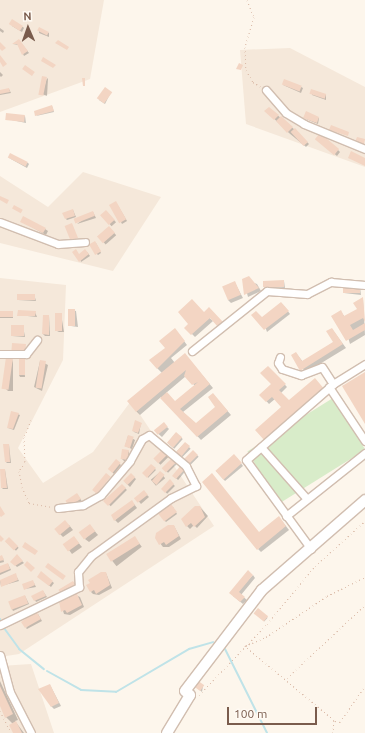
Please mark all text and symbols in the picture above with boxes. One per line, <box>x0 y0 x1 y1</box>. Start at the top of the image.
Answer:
north arrow <box>8 8 48 48</box>
text: N <box>23 10 32 22</box>
scale bar <box>229 699 319 725</box>
text: 100 m <box>234 707 267 720</box>

